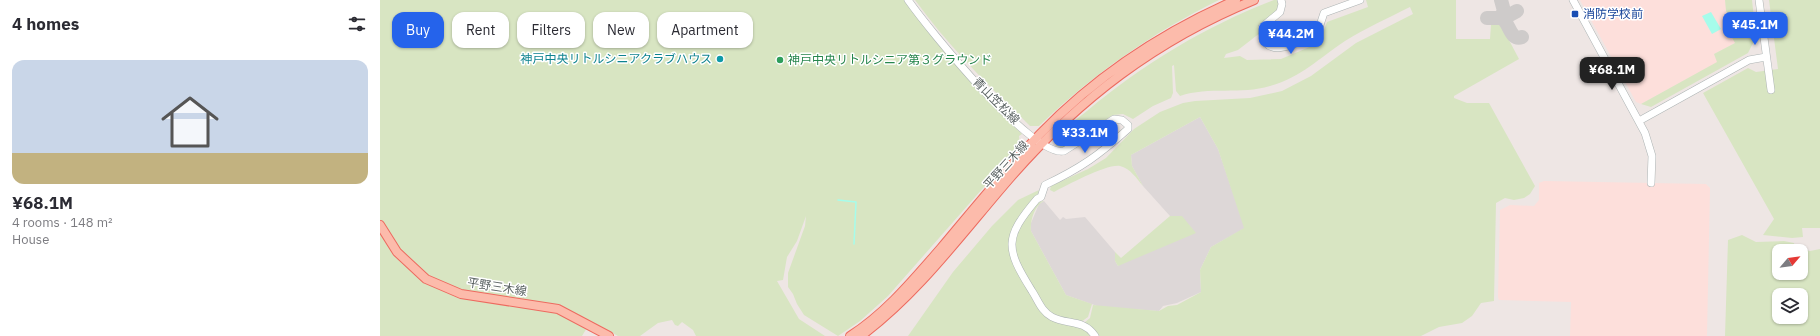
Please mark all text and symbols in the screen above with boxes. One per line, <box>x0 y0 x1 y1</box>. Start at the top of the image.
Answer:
place label: 消防学校前 <box>1583 6 1643 21</box>
marker: 消防学校前 <box>1570 9 1580 19</box>
chip: Buy <box>392 12 444 48</box>
chip: Rent <box>452 12 509 48</box>
chip: Filters <box>517 12 585 48</box>
chip: New <box>593 12 649 48</box>
chip: Apartment <box>657 12 753 48</box>
pin: ¥45.1M <box>1722 12 1788 46</box>
text: 4 homes <box>12 13 79 35</box>
icon: filters <box>346 13 368 35</box>
text: ¥45.1M <box>1732 16 1778 33</box>
pin: ¥44.2M <box>1258 21 1324 55</box>
text: ¥44.2M <box>1268 25 1314 42</box>
place label: 神戸中央リトルシニアクラブハウス <box>521 51 712 66</box>
place label: 神戸中央リトルシニア第３グラウンド <box>788 52 992 67</box>
marker: 神戸中央リトルシニアクラブハウス <box>715 54 725 64</box>
marker: 神戸中央リトルシニア第３グラウンド <box>775 55 785 65</box>
pin: ¥68.1M <box>1579 57 1645 91</box>
text: ¥68.1M <box>1589 61 1635 78</box>
street label: 青山笠松線 <box>970 74 1023 127</box>
icon: home <box>154 86 226 158</box>
pin: ¥33.1M <box>1052 120 1118 154</box>
text: ¥33.1M <box>1062 124 1108 141</box>
street label: 平野三木線 <box>980 137 1031 192</box>
text: ¥68.1M <box>12 192 73 214</box>
text: 4 rooms · 148 m² <box>12 214 113 231</box>
text: House <box>12 231 49 248</box>
north arrow <box>1772 244 1808 280</box>
map controls <box>1772 244 1808 324</box>
street label: 平野三木線 <box>466 274 528 299</box>
button: layers <box>1772 288 1808 324</box>

